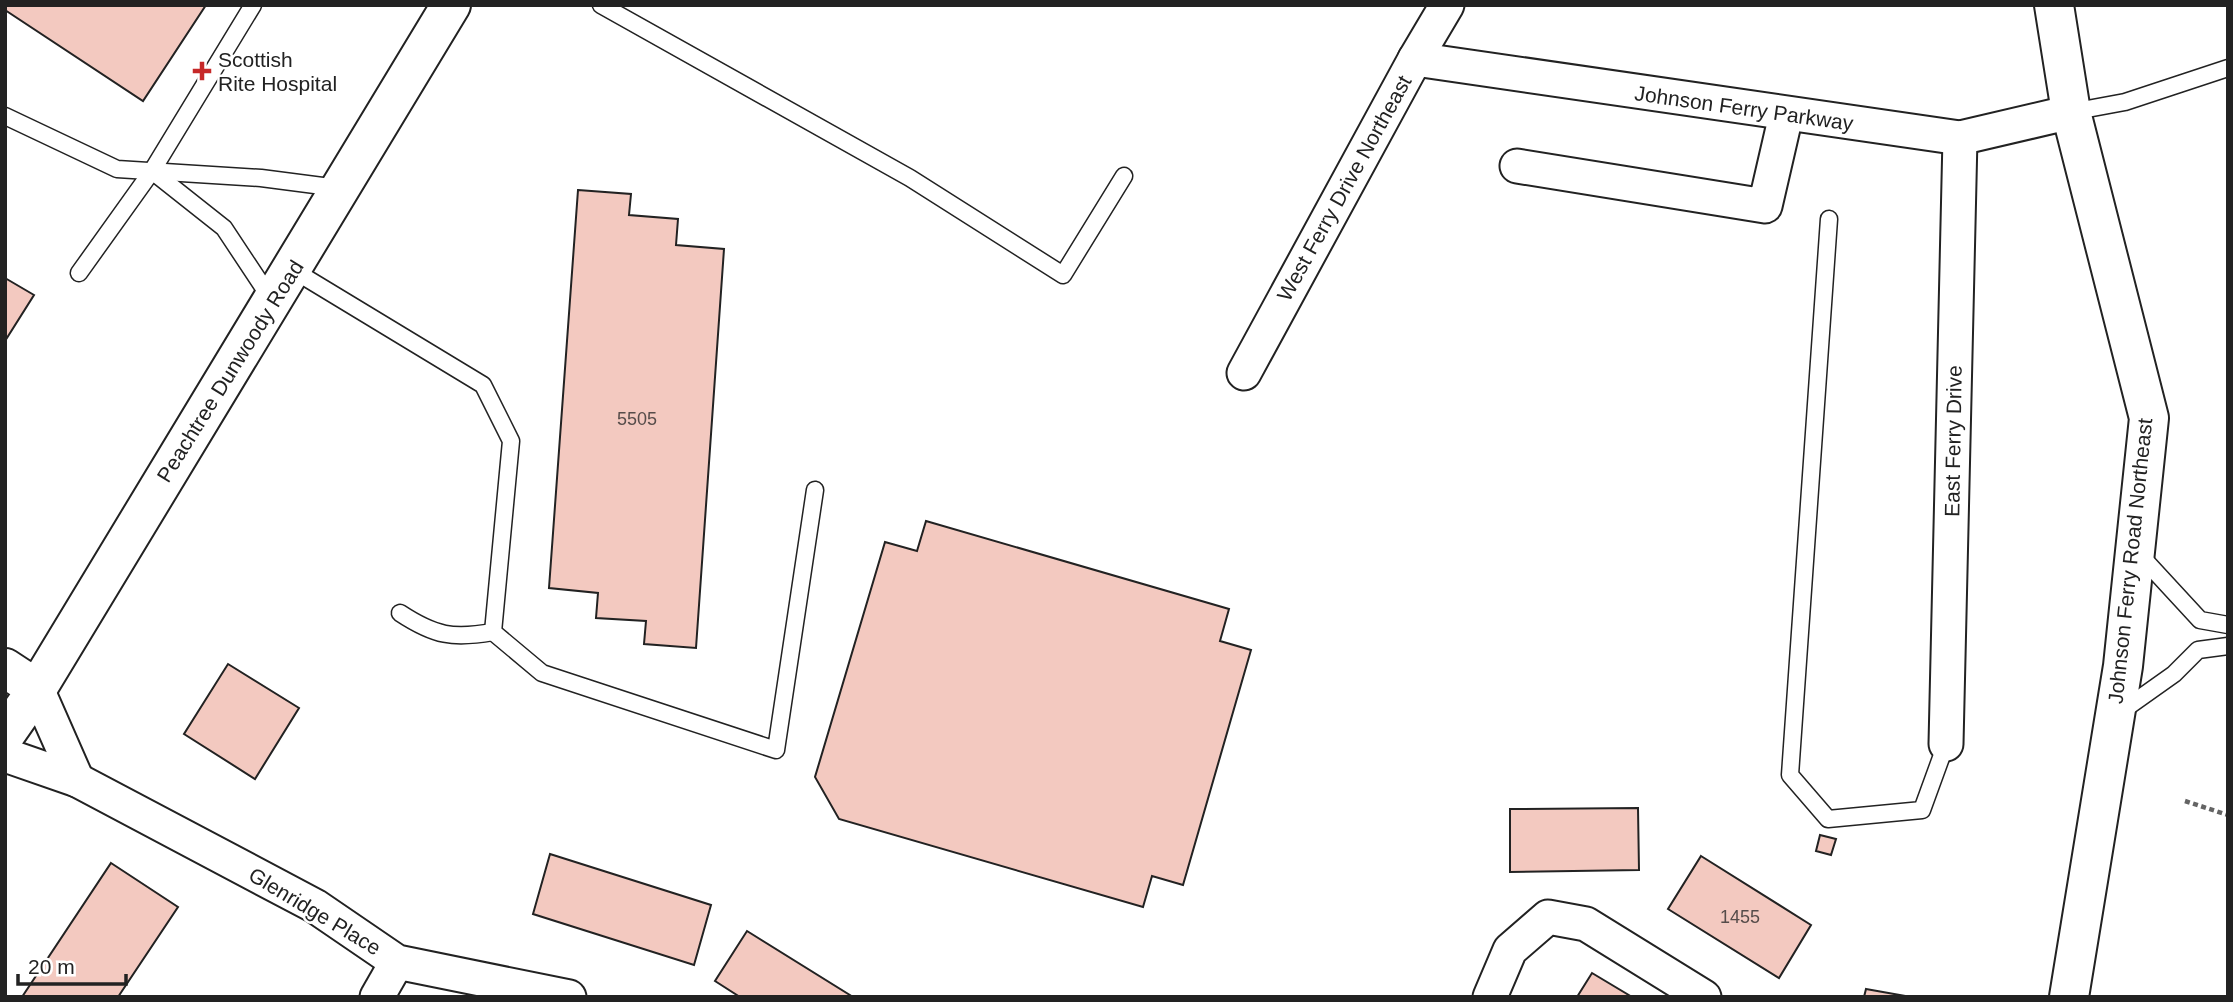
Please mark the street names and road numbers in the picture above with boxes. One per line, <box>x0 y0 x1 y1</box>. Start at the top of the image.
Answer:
street label: West Ferry Drive Northeast <box>1272 71 1416 305</box>
street label: Johnson Ferry Parkway <box>1633 81 1855 135</box>
street label: Peachtree Dunwoody Road <box>152 256 308 486</box>
street label: East Ferry Drive <box>1940 365 1966 517</box>
street label: Johnson Ferry Road Northeast <box>2104 417 2156 705</box>
street label: Glenridge Place <box>245 863 385 959</box>

